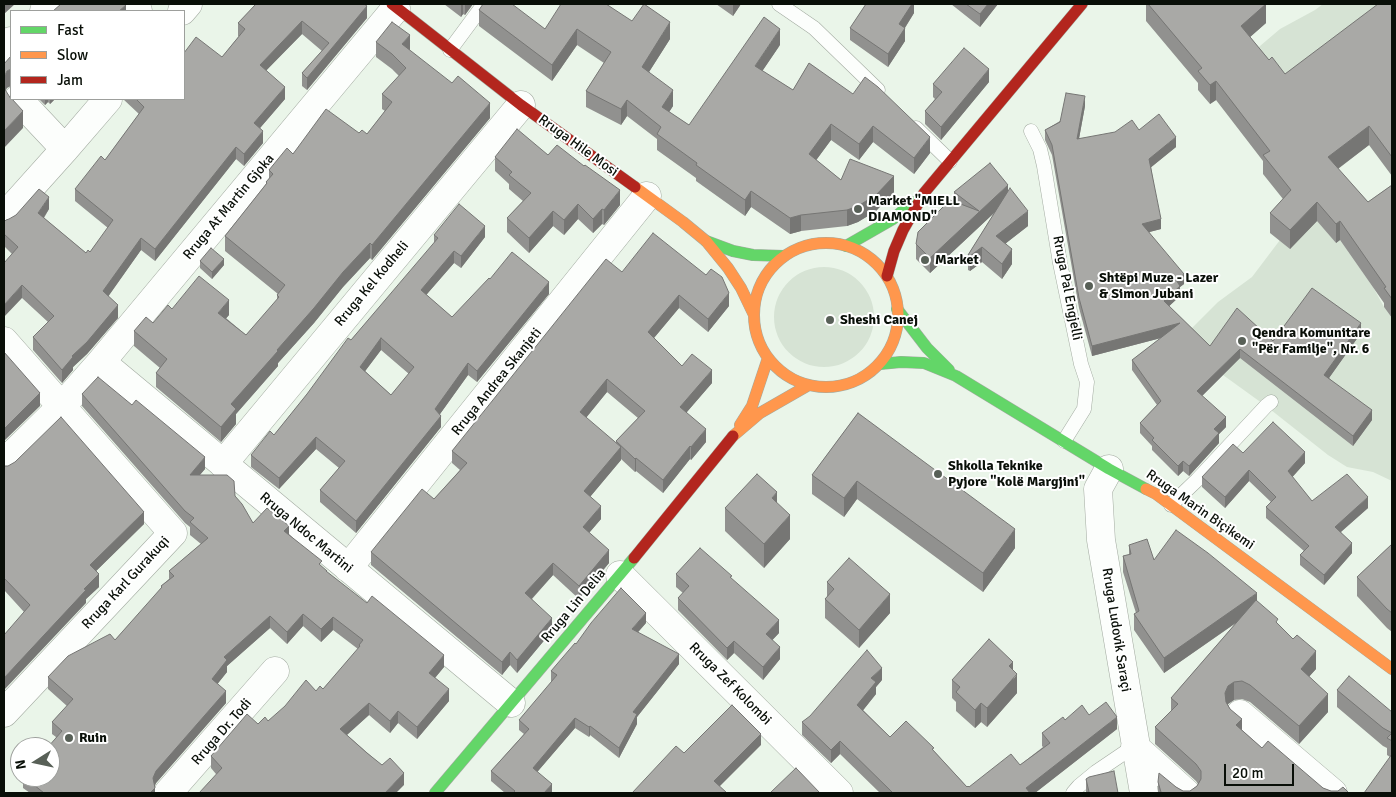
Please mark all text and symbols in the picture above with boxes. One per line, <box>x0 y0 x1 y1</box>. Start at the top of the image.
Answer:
legend <box>10 10 185 100</box>
text: Fast <box>57 21 84 39</box>
text: Slow <box>57 46 88 64</box>
text: Jam <box>57 71 83 89</box>
street label: Rruga Hile Mosi <box>535 111 621 181</box>
street label: Rruga At Martin Gjoka <box>180 151 278 263</box>
place label: Market "MIELL DIAMOND" <box>868 193 960 226</box>
marker: Market "MIELL DIAMOND" <box>852 203 864 215</box>
street label: Rruga Pal Engjelli <box>1049 234 1085 342</box>
street label: Rruga Kel Kodheli <box>331 238 413 330</box>
place label: Market <box>935 252 979 268</box>
marker: Market <box>919 254 931 266</box>
place label: Shtëpi Muze - Lazer & Simon Jubani <box>1099 270 1218 302</box>
marker: Shtëpi Muze - Lazer & Simon Jubani <box>1083 280 1095 292</box>
place label: Sheshi Canej <box>840 312 918 328</box>
marker: Sheshi Canej <box>824 314 836 326</box>
street label: Rruga Andrea Skanjeti <box>448 325 546 439</box>
place label: Qendra Komunitare "Për Familje", Nr. 6 <box>1252 325 1371 358</box>
marker: Qendra Komunitare "Për Familje", Nr. 6 <box>1236 335 1248 347</box>
place label: Shkolla Teknike Pyjore "Kolë Margjini" <box>948 458 1085 491</box>
street label: Rruga Marin Biçikemi <box>1143 466 1257 554</box>
marker: Shkolla Teknike Pyjore "Kolë Margjini" <box>932 468 944 480</box>
street label: Rruga Ndoc Martini <box>256 489 356 577</box>
street label: Rruga Karl Gurakuqi <box>79 533 173 633</box>
street label: Rruga Lin Delia <box>538 566 610 646</box>
street label: Rruga Ludovik Saraçi <box>1098 567 1134 693</box>
street label: Rruga Zef Kolombi <box>685 639 775 729</box>
street label: Rruga Dr. Todi <box>188 695 256 769</box>
place label: Ruin <box>79 730 107 746</box>
marker: Ruin <box>63 732 75 744</box>
north arrow <box>10 737 60 787</box>
scale bar <box>1226 754 1296 786</box>
text: N <box>12 758 30 771</box>
text: 20 m <box>1232 764 1263 782</box>

